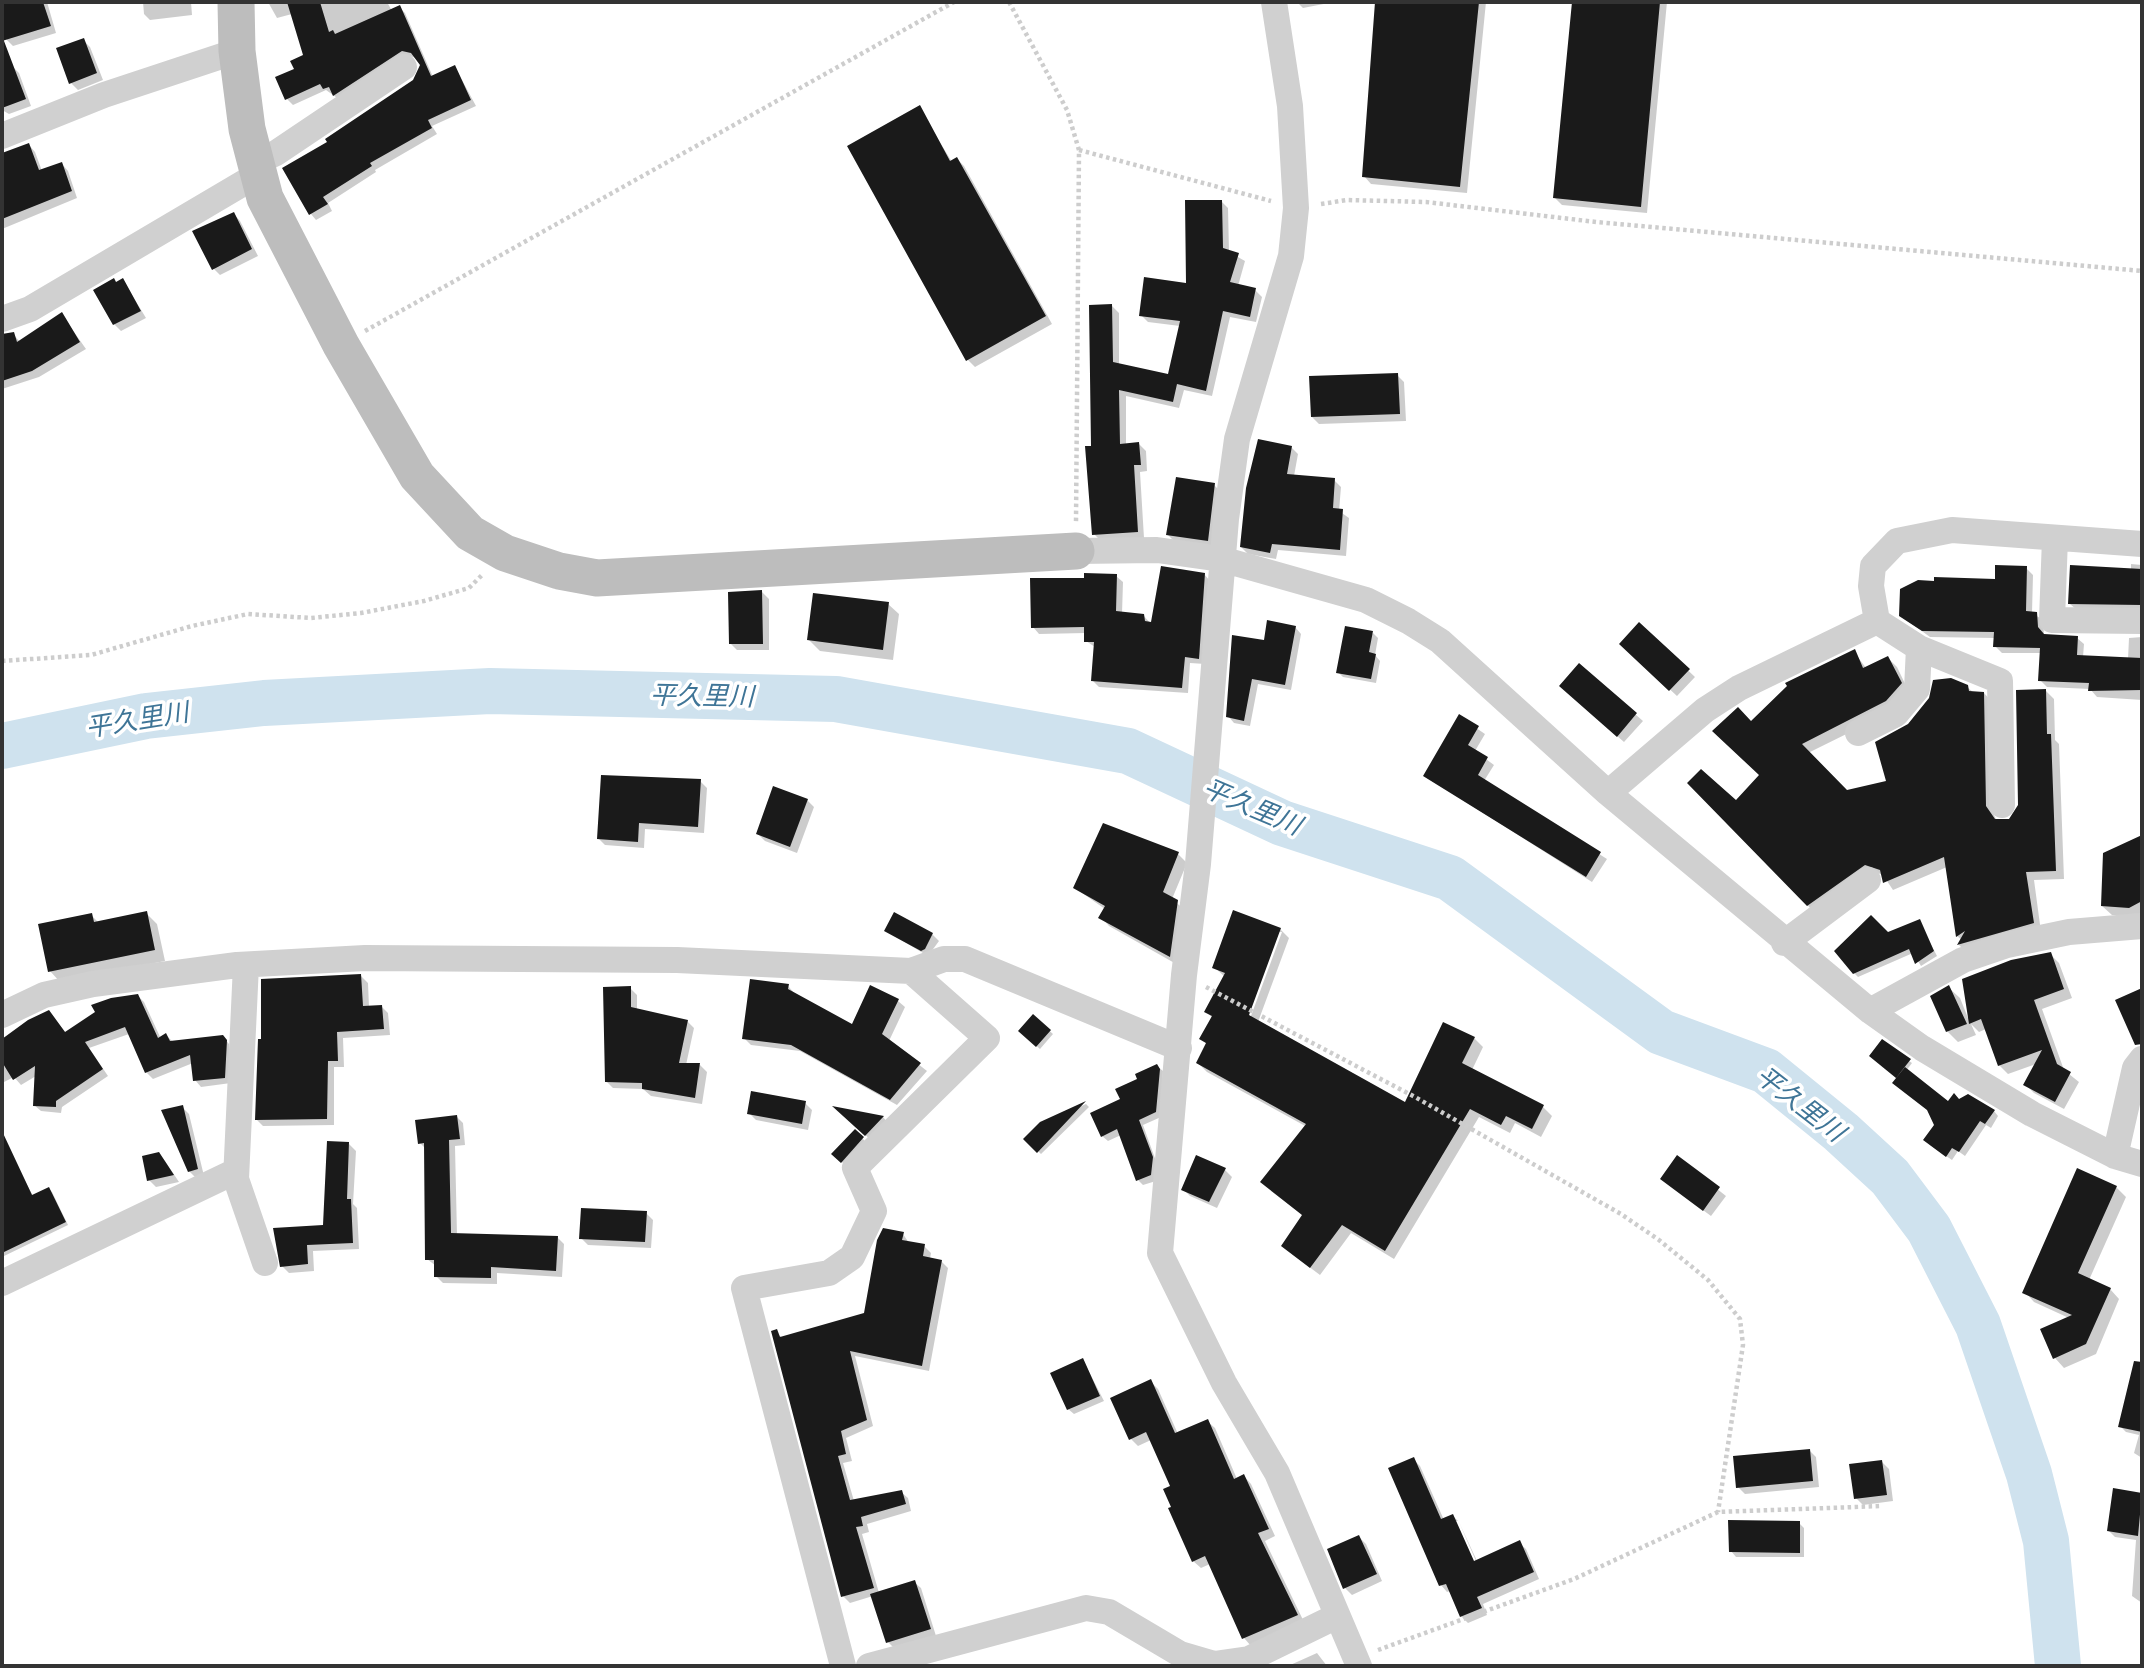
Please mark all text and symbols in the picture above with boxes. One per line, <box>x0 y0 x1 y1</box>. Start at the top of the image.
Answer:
water label: 平久里川 <box>650 679 754 713</box>
water label: 平久里川 <box>83 696 191 744</box>
water label: 平久里川 <box>1198 772 1306 842</box>
water label: 平久里川 <box>1749 1060 1851 1148</box>

